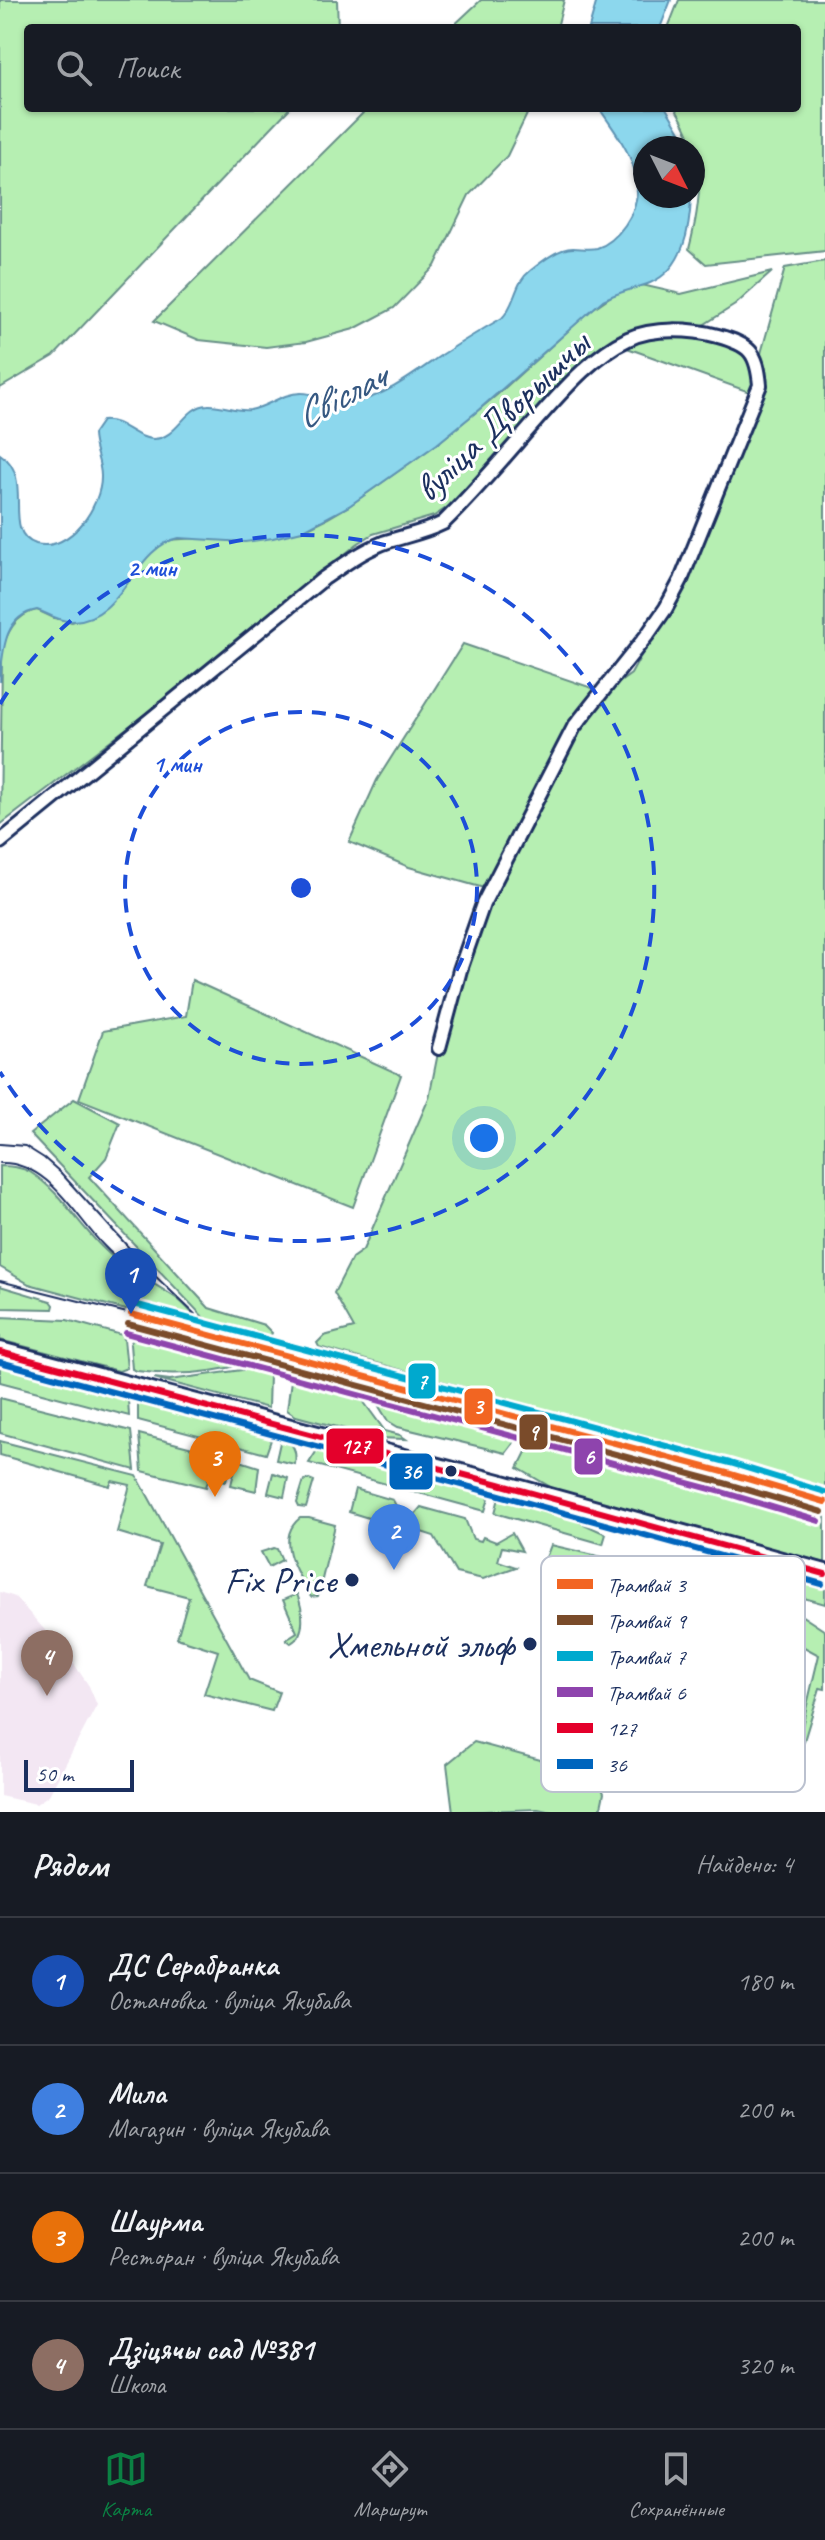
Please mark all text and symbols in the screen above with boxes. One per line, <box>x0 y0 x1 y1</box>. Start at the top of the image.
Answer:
search box <box>24 24 801 112</box>
icon: search <box>52 46 96 90</box>
text: Поиск <box>116 49 179 87</box>
north arrow <box>633 136 705 208</box>
street label: вуліца Дворышчы <box>404 319 602 511</box>
water label: Свіслач <box>287 349 400 440</box>
text: 2 мин <box>128 553 178 583</box>
text: 1 мин <box>153 749 203 779</box>
centre of rings <box>287 874 315 902</box>
your location <box>464 1118 504 1158</box>
pin: 1 <box>105 1248 157 1314</box>
line badge: 7 <box>407 1362 437 1400</box>
text: 7 <box>417 1368 429 1396</box>
line badge: 3 <box>463 1387 494 1426</box>
text: 3 <box>473 1393 485 1421</box>
line badge: 9 <box>518 1413 549 1451</box>
text: 9 <box>528 1419 540 1447</box>
line badge: 127 <box>325 1427 385 1465</box>
pin: 3 <box>189 1431 241 1497</box>
text: 127 <box>340 1433 372 1461</box>
line badge: 6 <box>573 1437 604 1476</box>
text: 6 <box>584 1443 596 1471</box>
line badge: 36 <box>388 1452 434 1491</box>
text: 36 <box>401 1458 423 1486</box>
unlabelled marker <box>443 1463 459 1479</box>
pin: 2 <box>368 1504 420 1570</box>
legend <box>541 1556 805 1792</box>
place label: Fix Price <box>225 1557 339 1604</box>
marker: Fix Price <box>343 1571 361 1589</box>
text: Трамвай 3 <box>607 1571 688 1599</box>
text: Трамвай 9 <box>607 1607 688 1635</box>
place label: Хмельной эльф <box>327 1621 517 1668</box>
pin: 4 <box>21 1630 73 1696</box>
marker: Хмельной эльф <box>521 1635 539 1653</box>
text: Трамвай 7 <box>607 1643 687 1671</box>
text: Трамвай 6 <box>607 1679 687 1707</box>
text: 127 <box>607 1715 638 1743</box>
text: 36 <box>607 1751 628 1779</box>
scale bar <box>24 1756 134 1792</box>
text: 50 m <box>36 1760 73 1788</box>
text: Рядом <box>32 1843 108 1886</box>
text: Найдено: 4 <box>696 1848 793 1881</box>
text: ДС Серабранка <box>108 1946 278 1984</box>
text: 1 <box>52 1965 64 1998</box>
text: 180 m <box>737 1965 793 1998</box>
text: Остановка · вуліца Якубава <box>108 1984 350 2017</box>
text: Мила <box>108 2074 166 2112</box>
text: 2 <box>52 2093 64 2126</box>
text: 200 m <box>737 2093 793 2126</box>
text: Магазин · вуліца Якубава <box>108 2112 329 2145</box>
text: Шаурма <box>108 2202 202 2240</box>
text: 3 <box>52 2221 64 2254</box>
text: 200 m <box>737 2221 793 2254</box>
text: Ресторан · вуліца Якубава <box>108 2240 338 2273</box>
text: Дзіцячы сад №381 <box>108 2330 313 2368</box>
text: 4 <box>52 2349 64 2382</box>
text: 320 m <box>737 2349 793 2382</box>
text: Школа <box>108 2368 165 2401</box>
tab: Карта <box>101 2447 151 2523</box>
tab: Маршрут <box>354 2447 426 2523</box>
tab: Сохранённые <box>628 2447 724 2523</box>

